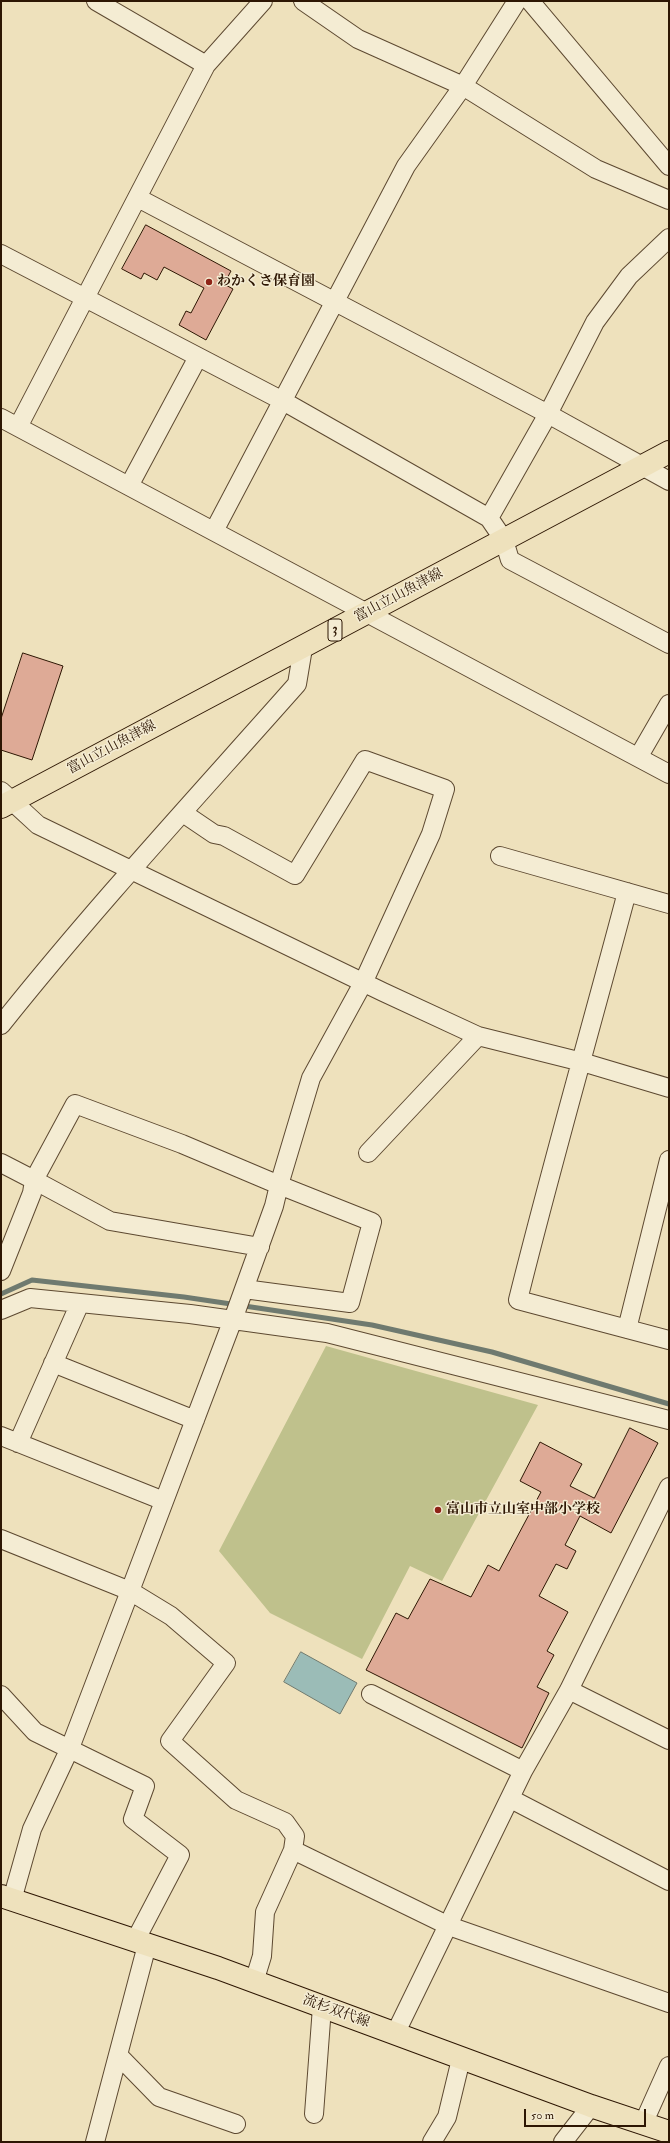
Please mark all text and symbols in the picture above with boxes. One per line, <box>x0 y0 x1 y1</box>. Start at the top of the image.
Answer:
place label: わかくさ保育園 <box>217 274 315 290</box>
marker: わかくさ保育園 <box>204 277 214 287</box>
street label: 富山立山魚津線 <box>352 566 446 626</box>
road number: 3 <box>328 619 342 641</box>
street label: 富山立山魚津線 <box>65 718 159 778</box>
place label: 富山市立山室中部小学校 <box>446 1502 600 1518</box>
marker: 富山市立山室中部小学校 <box>433 1505 443 1515</box>
street label: 流杉双代線 <box>300 1992 372 2032</box>
scale bar <box>526 2101 648 2127</box>
text: 50 m <box>531 2108 554 2123</box>

